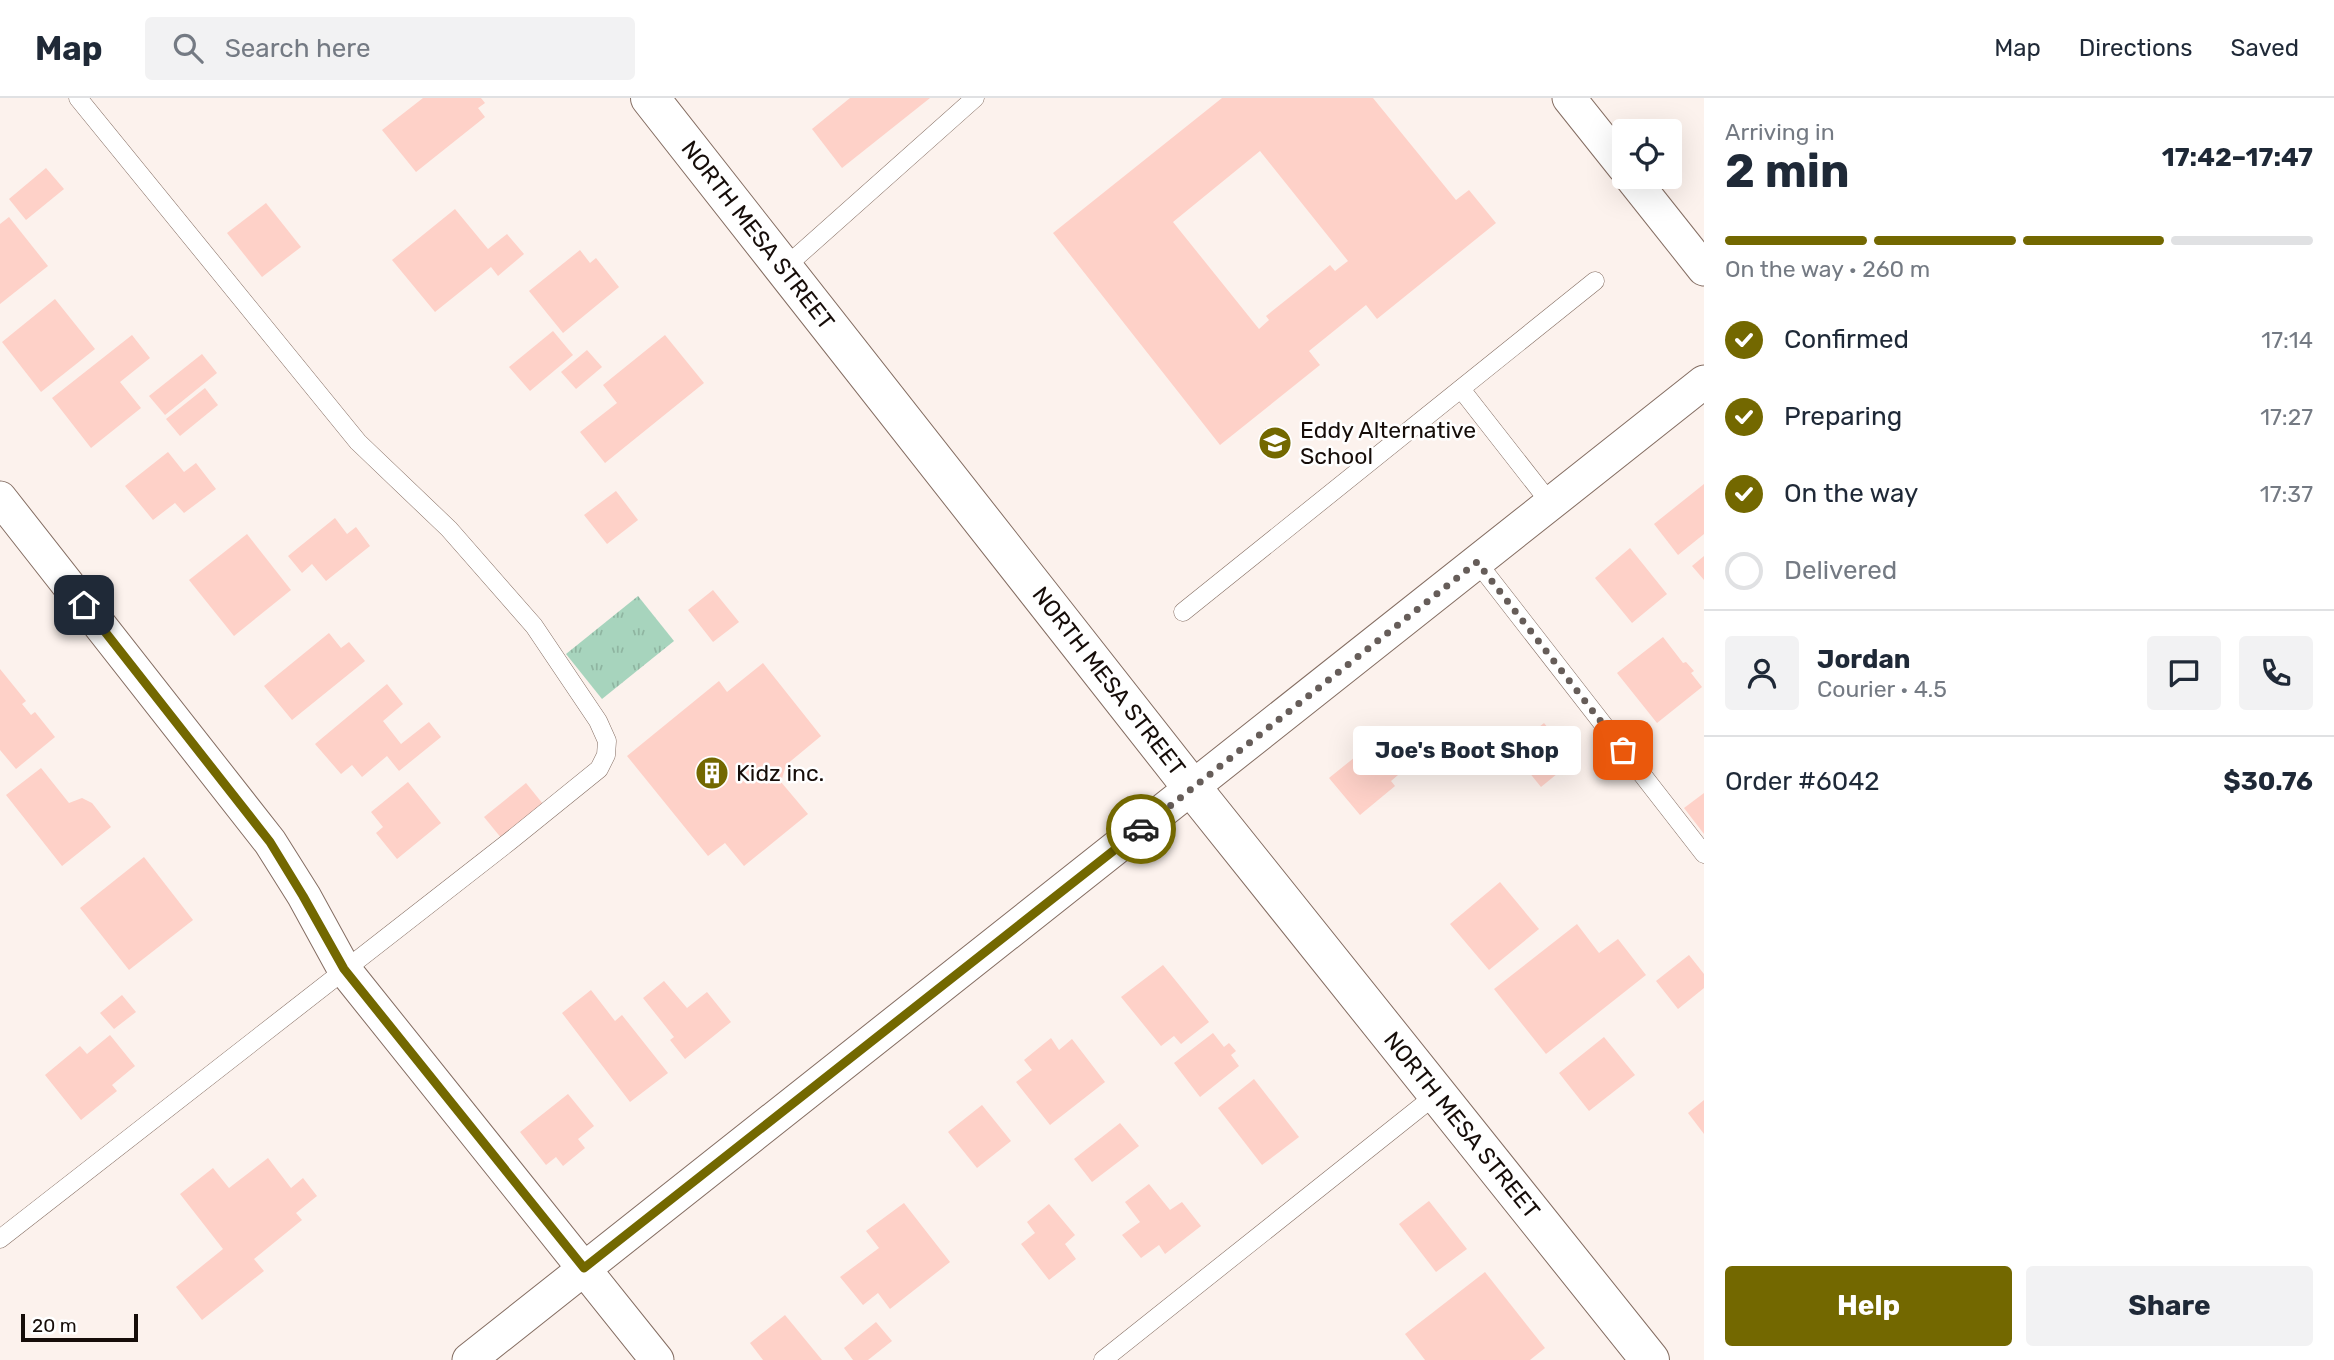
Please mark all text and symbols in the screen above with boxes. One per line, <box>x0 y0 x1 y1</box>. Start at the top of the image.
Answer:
search box <box>145 17 635 80</box>
text: Map <box>35 29 103 68</box>
icon: search <box>169 29 207 67</box>
text: Search here <box>225 33 370 64</box>
text: Map <box>1994 34 2041 62</box>
text: Directions <box>2079 34 2192 62</box>
text: Saved <box>2230 34 2299 62</box>
text: Arriving in <box>1725 118 1835 146</box>
map controls <box>1612 119 1682 189</box>
button: locate <box>1612 119 1682 189</box>
street label: NORTH MESA STREET <box>675 135 841 335</box>
text: 17:42–17:47 <box>2162 142 2313 173</box>
text: 2 min <box>1725 144 1850 199</box>
text: On the way · 260 m <box>1725 255 1930 283</box>
icon: check <box>1725 321 1763 359</box>
text: Confirmed <box>1784 324 1909 355</box>
text: 17:14 <box>2261 326 2313 354</box>
icon: check <box>1725 398 1763 436</box>
text: Preparing <box>1784 401 1902 432</box>
text: 17:27 <box>2260 403 2313 431</box>
place label: Eddy Alternative School <box>1300 416 1476 470</box>
school or university icon: Eddy Alternative School <box>1256 424 1294 462</box>
icon: check <box>1725 475 1763 513</box>
text: On the way <box>1784 478 1918 509</box>
text: 17:37 <box>2260 480 2313 508</box>
text: Delivered <box>1784 555 1897 586</box>
pin <box>54 575 114 635</box>
street label: NORTH MESA STREET <box>1026 581 1192 781</box>
icon: home <box>65 586 103 624</box>
button: person <box>1725 636 1799 710</box>
button: chat <box>2147 636 2221 710</box>
button: phone <box>2239 636 2313 710</box>
text: Jordan <box>1817 644 1910 675</box>
text: Courier · 4.5 <box>1817 675 1947 703</box>
pin <box>1593 720 1653 780</box>
callout: Joe's Boot Shop <box>1354 726 1581 774</box>
icon: bag <box>1604 731 1642 769</box>
text: Joe's Boot Shop <box>1375 736 1559 764</box>
building icon: Kidz inc. <box>693 754 731 792</box>
place label: Kidz inc. <box>736 759 824 787</box>
text: Order #6042 <box>1725 766 1880 797</box>
text: $30.76 <box>2223 766 2313 797</box>
courier <box>1106 794 1176 864</box>
icon: car <box>1122 810 1160 848</box>
street label: NORTH MESA STREET <box>1378 1026 1546 1224</box>
button: Help <box>1725 1266 2012 1346</box>
button: Share <box>2026 1266 2313 1346</box>
scale bar <box>21 1311 138 1343</box>
text: 20 m <box>32 1314 77 1337</box>

